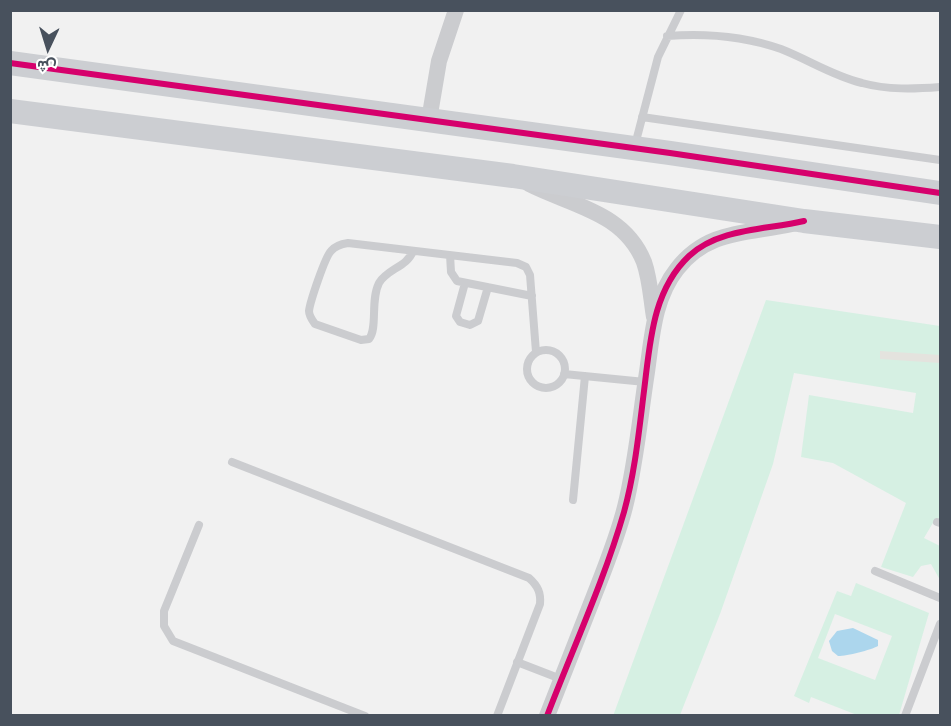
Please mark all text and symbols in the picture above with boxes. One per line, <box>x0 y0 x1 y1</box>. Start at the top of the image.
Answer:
north arrow <box>18 18 78 78</box>
text: ش <box>36 56 57 77</box>

